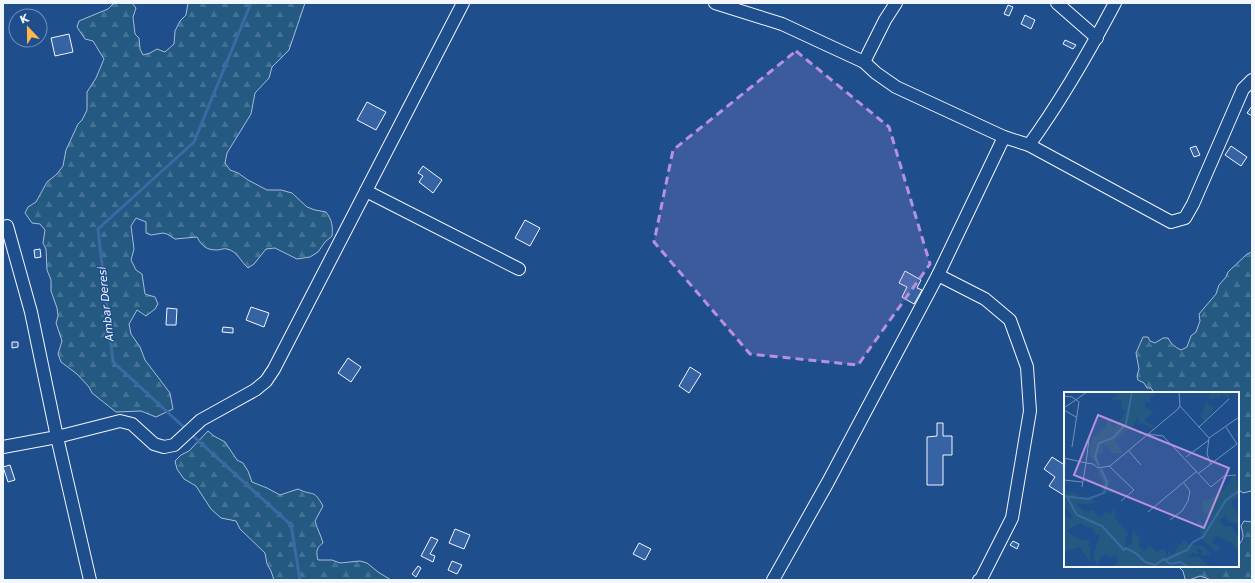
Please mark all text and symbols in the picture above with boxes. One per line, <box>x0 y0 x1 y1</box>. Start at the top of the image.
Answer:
north arrow <box>8 8 48 48</box>
text: K <box>18 11 31 27</box>
water label: Ambar Deresi <box>96 266 117 343</box>
inset map <box>1064 392 1239 567</box>

